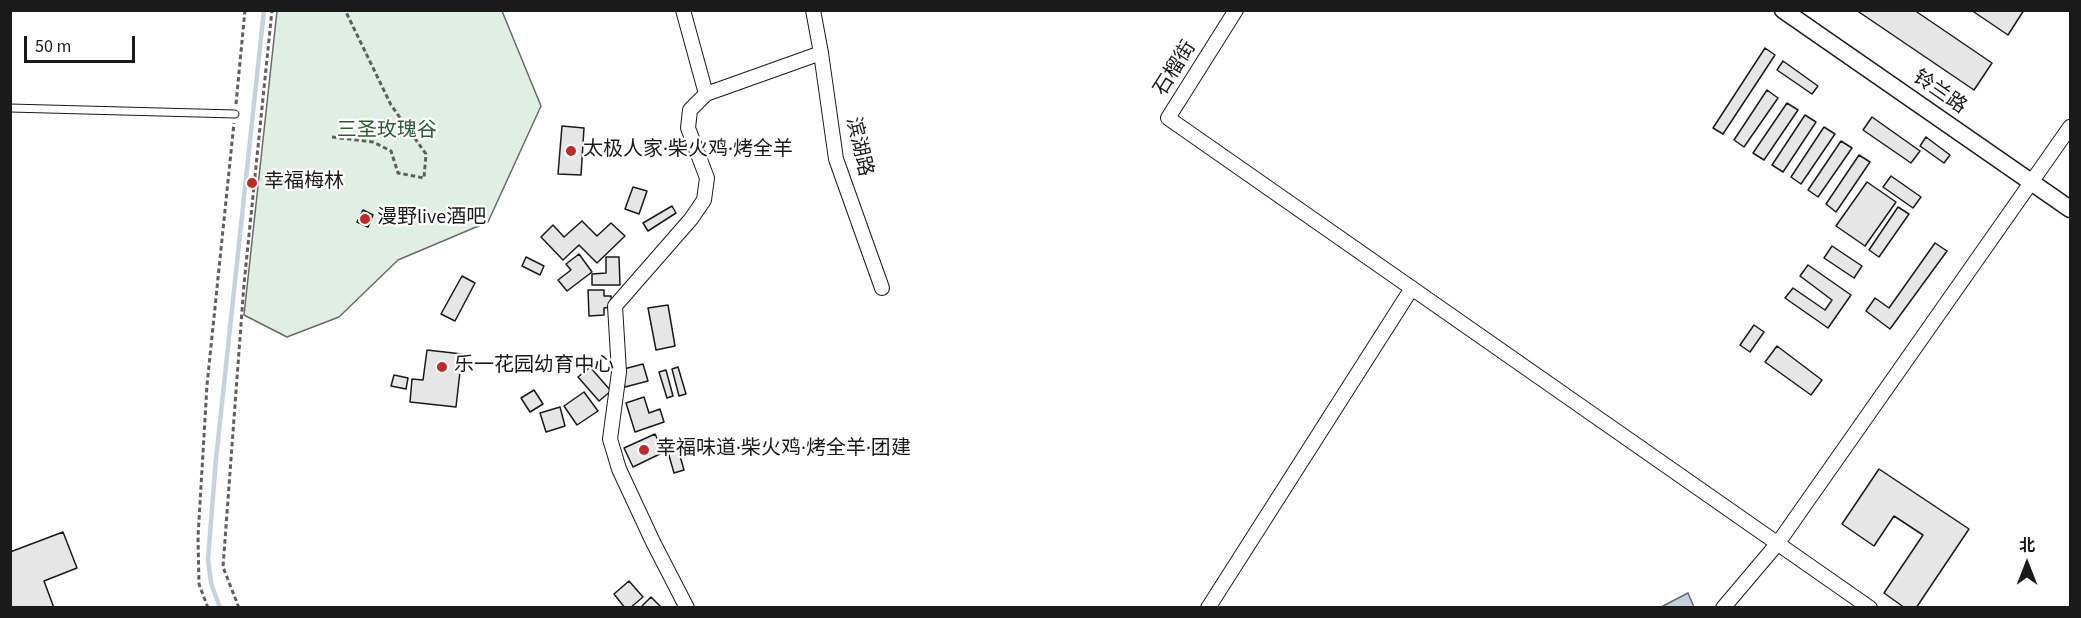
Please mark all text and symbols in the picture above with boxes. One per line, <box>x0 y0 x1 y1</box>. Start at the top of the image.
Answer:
scale bar <box>27 24 138 62</box>
text: 50 m <box>35 34 71 59</box>
street label: 石榴街 <box>1150 37 1202 101</box>
street label: 铃兰路 <box>1908 66 1970 120</box>
street label: 滨湖路 <box>840 115 876 179</box>
park label: 三圣玫瑰谷 <box>337 120 437 144</box>
place label: 太极人家·柴火鸡·烤全羊 <box>583 139 793 163</box>
marker: 太极人家·柴火鸡·烤全羊 <box>564 144 578 158</box>
place label: 幸福梅林 <box>264 171 344 195</box>
marker: 幸福梅林 <box>245 176 259 190</box>
place label: 漫野live酒吧 <box>377 207 486 231</box>
marker: 漫野live酒吧 <box>358 212 372 226</box>
place label: 乐一花园幼育中心 <box>454 355 614 379</box>
marker: 乐一花园幼育中心 <box>435 360 449 374</box>
place label: 幸福味道·柴火鸡·烤全羊·团建 <box>656 438 911 462</box>
marker: 幸福味道·柴火鸡·烤全羊·团建 <box>637 443 651 457</box>
north arrow <box>1997 534 2057 594</box>
text: 北 <box>2019 535 2035 557</box>

